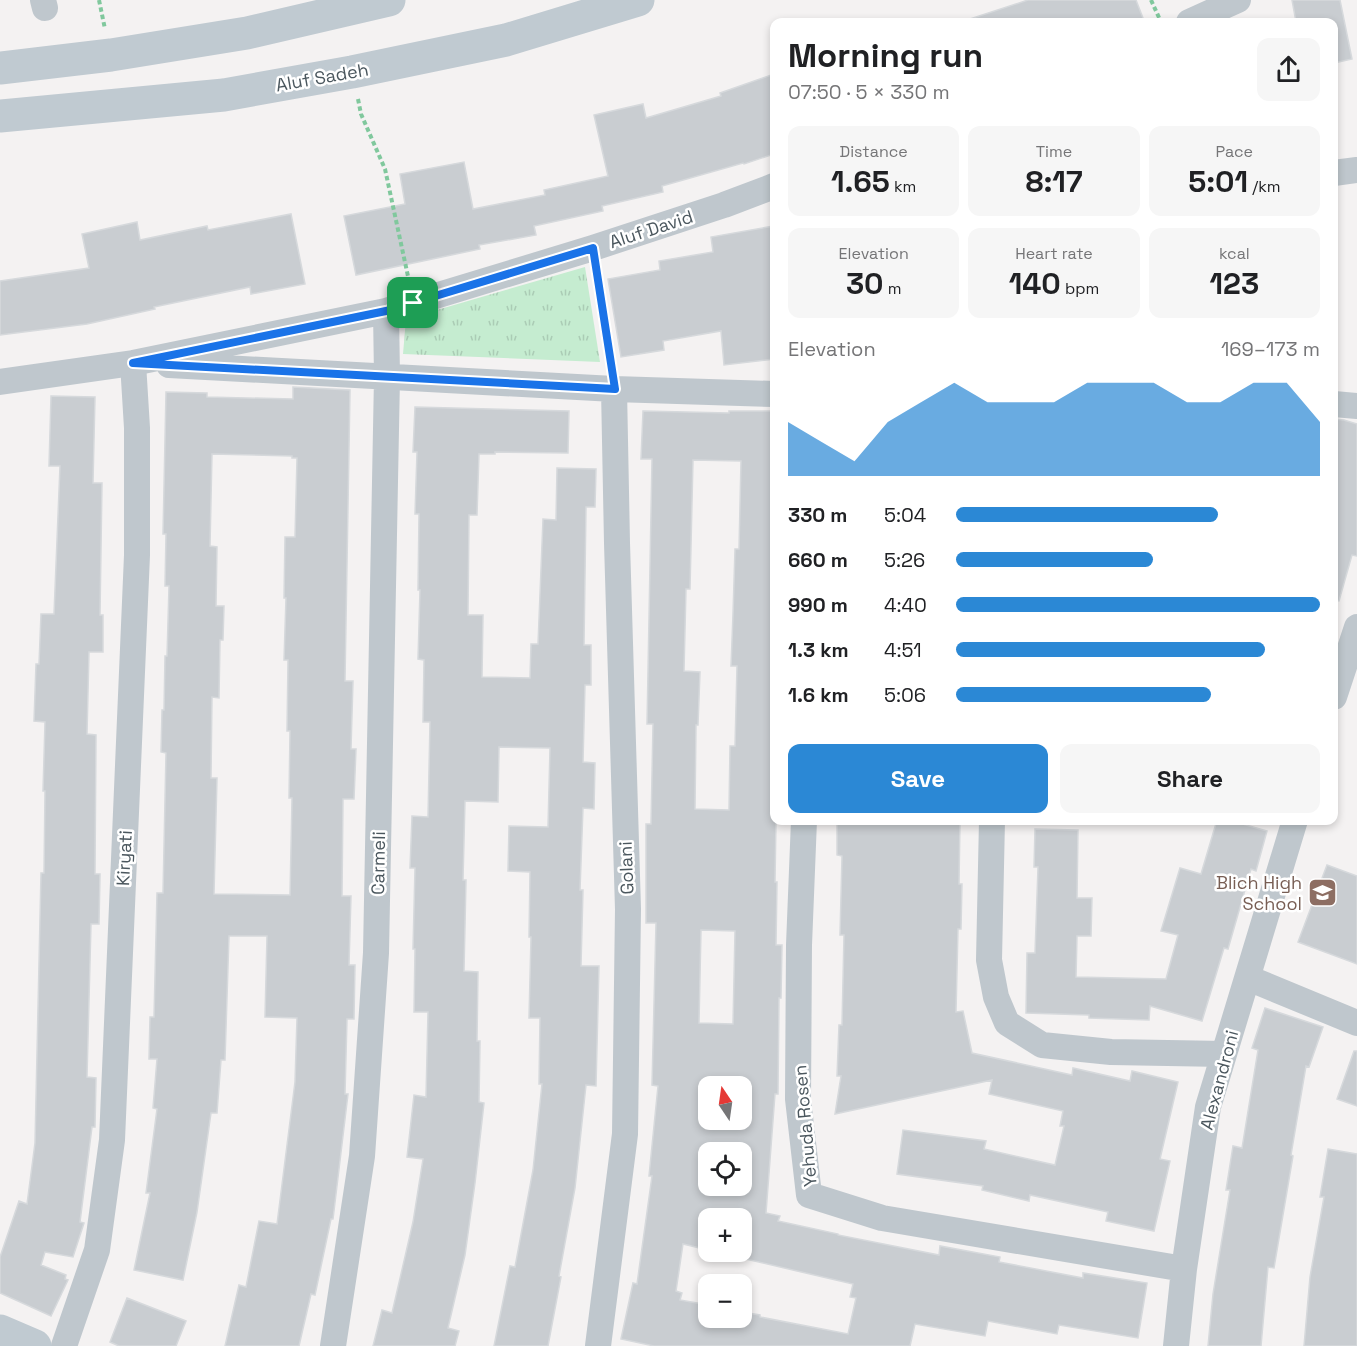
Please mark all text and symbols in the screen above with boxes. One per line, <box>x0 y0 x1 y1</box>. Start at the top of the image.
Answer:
text: Morning run <box>788 35 983 77</box>
button: share <box>1257 38 1320 101</box>
street label: Aluf Sadeh <box>274 58 370 96</box>
text: 07:50 · 5 × 330 m <box>788 79 950 105</box>
text: Distance <box>840 141 908 162</box>
text: Time <box>1036 141 1072 162</box>
text: Pace <box>1216 141 1253 162</box>
text: 1.65 <box>831 162 890 201</box>
text: 8:17 <box>1025 162 1083 201</box>
text: 5:01 <box>1188 162 1248 201</box>
text: km <box>890 176 916 197</box>
text: /km <box>1248 176 1281 197</box>
street label: Aluf David <box>606 205 696 253</box>
text: Elevation <box>839 243 909 264</box>
text: Heart rate <box>1015 243 1093 264</box>
text: kcal <box>1219 243 1250 264</box>
text: 30 <box>846 264 884 303</box>
text: 140 <box>1009 264 1061 303</box>
text: 123 <box>1210 264 1259 303</box>
pin <box>387 277 438 328</box>
text: m <box>884 278 901 299</box>
text: bpm <box>1061 278 1099 299</box>
icon: arrive <box>396 286 429 319</box>
text: Elevation <box>788 336 876 362</box>
text: 169–173 m <box>1221 336 1320 362</box>
text: 330 m <box>788 502 847 528</box>
text: 5:04 <box>884 502 926 528</box>
text: 660 m <box>788 547 848 573</box>
text: 5:26 <box>884 547 925 573</box>
text: 990 m <box>788 592 848 618</box>
text: 4:40 <box>884 592 927 618</box>
text: 1.3 km <box>788 637 849 663</box>
text: 4:51 <box>884 637 922 663</box>
text: 1.6 km <box>788 682 849 708</box>
text: 5:06 <box>884 682 926 708</box>
button: Save <box>788 744 1048 813</box>
button: Share <box>1060 744 1320 813</box>
street label: Kiryati <box>111 830 137 886</box>
street label: Carmeli <box>366 831 390 895</box>
street label: Golani <box>614 841 638 895</box>
place label: Blich High School <box>1216 871 1302 915</box>
school or university icon: Blich High School <box>1307 876 1339 908</box>
street label: Alexandroni <box>1195 1028 1243 1132</box>
street label: Yehuda Rosen <box>788 1064 822 1188</box>
north arrow <box>698 1076 752 1130</box>
map controls <box>698 1076 752 1328</box>
button: locate <box>698 1142 752 1196</box>
button: + <box>698 1208 752 1262</box>
button: − <box>698 1274 752 1328</box>

